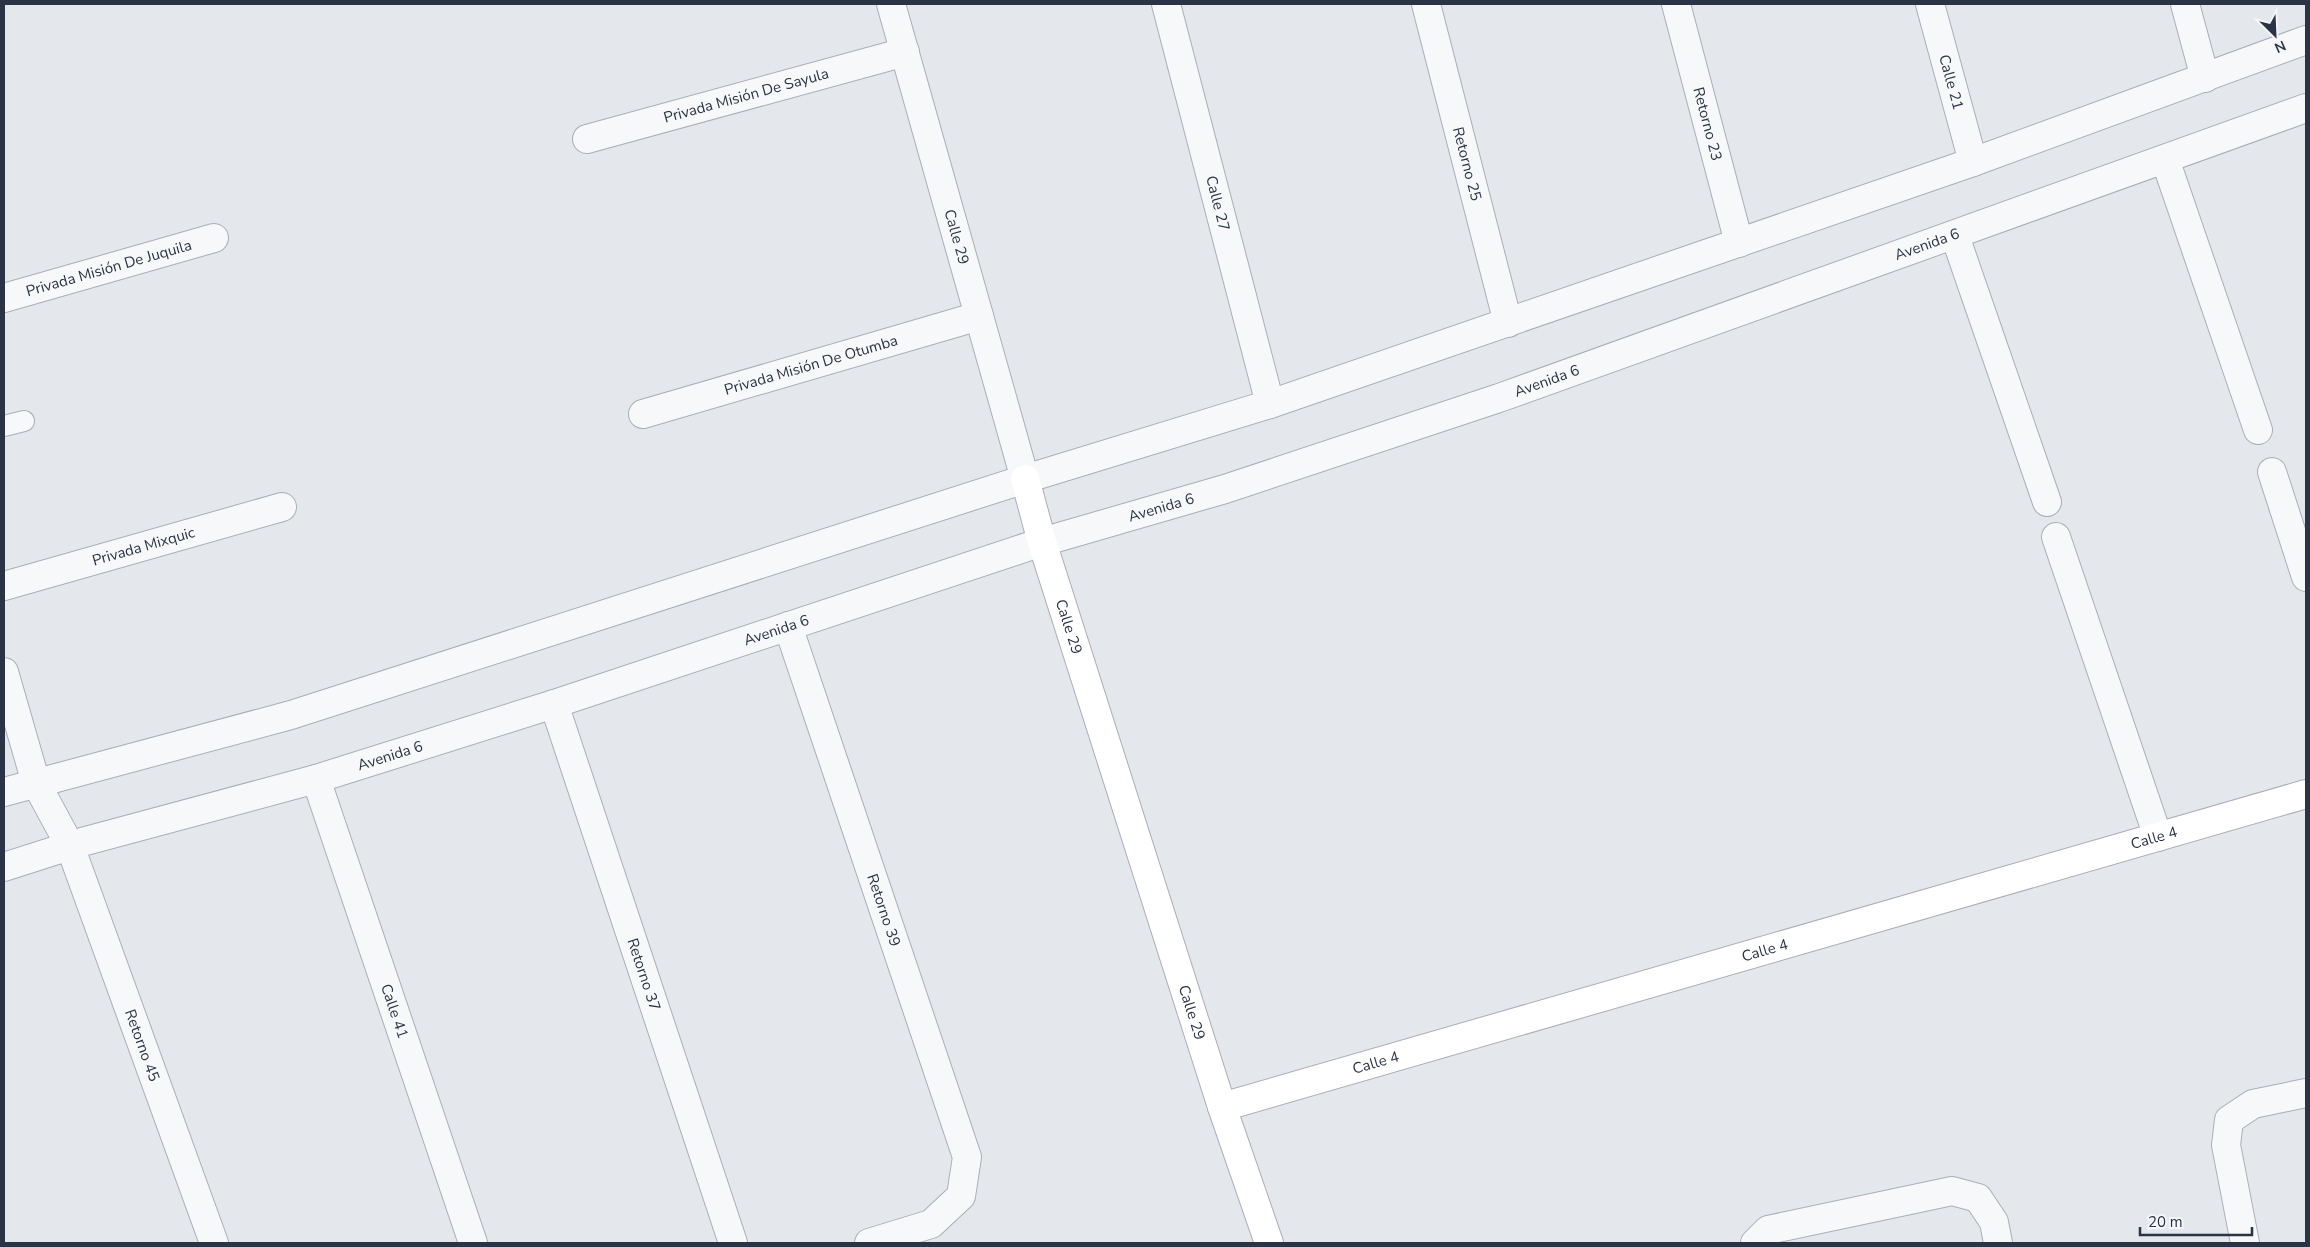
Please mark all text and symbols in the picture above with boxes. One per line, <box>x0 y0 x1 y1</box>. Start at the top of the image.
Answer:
north arrow <box>2250 10 2300 60</box>
text: N <box>2271 36 2289 57</box>
street label: Calle 21 <box>1934 52 1968 112</box>
street label: Privada Misión De Sayula <box>661 63 831 128</box>
street label: Retorno 23 <box>1688 85 1727 163</box>
street label: Retorno 25 <box>1448 125 1486 203</box>
street label: Calle 27 <box>1201 174 1235 233</box>
street label: Calle 29 <box>939 207 974 267</box>
street label: Avenida 6 <box>1892 223 1962 265</box>
street label: Privada Misión De Juquila <box>24 235 194 301</box>
street label: Privada Misión De Otumba <box>722 330 900 400</box>
street label: Avenida 6 <box>1512 360 1582 402</box>
street label: Avenida 6 <box>1126 488 1196 527</box>
street label: Privada Mixquic <box>90 522 197 570</box>
street label: Calle 29 <box>1051 597 1087 657</box>
street label: Avenida 6 <box>741 610 812 650</box>
street label: Avenida 6 <box>355 736 425 775</box>
street label: Calle 4 <box>2128 822 2180 854</box>
street label: Retorno 39 <box>862 871 905 949</box>
street label: Calle 4 <box>1739 934 1790 966</box>
street label: Retorno 37 <box>622 935 665 1013</box>
street label: Calle 41 <box>376 981 413 1041</box>
street label: Calle 29 <box>1174 982 1210 1042</box>
street label: Retorno 45 <box>120 1006 165 1084</box>
street label: Calle 4 <box>1350 1046 1401 1079</box>
scale bar <box>2140 1204 2252 1236</box>
text: 20 m <box>2148 1212 2183 1232</box>

